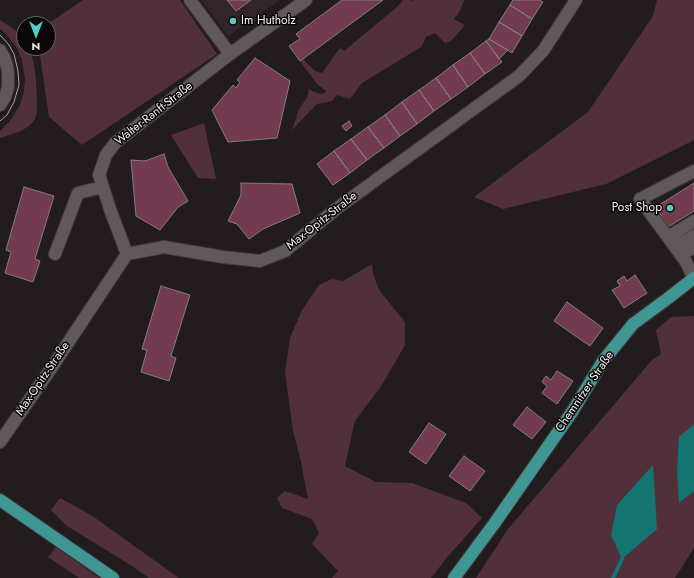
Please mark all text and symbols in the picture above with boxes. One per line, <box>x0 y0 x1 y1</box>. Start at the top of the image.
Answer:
place label: Im Hutholz <box>241 14 296 28</box>
north arrow <box>16 16 56 56</box>
marker: Im Hutholz <box>228 16 238 26</box>
text: N <box>32 39 40 55</box>
street label: Walter-Ranft-Straße <box>112 79 196 149</box>
street label: Max-Opitz-Straße <box>284 189 360 253</box>
place label: Post Shop <box>612 201 662 215</box>
marker: Post Shop <box>665 203 675 213</box>
street label: Max-Opitz-Straße <box>13 339 73 419</box>
street label: Chemnitzer Straße <box>553 349 617 435</box>

